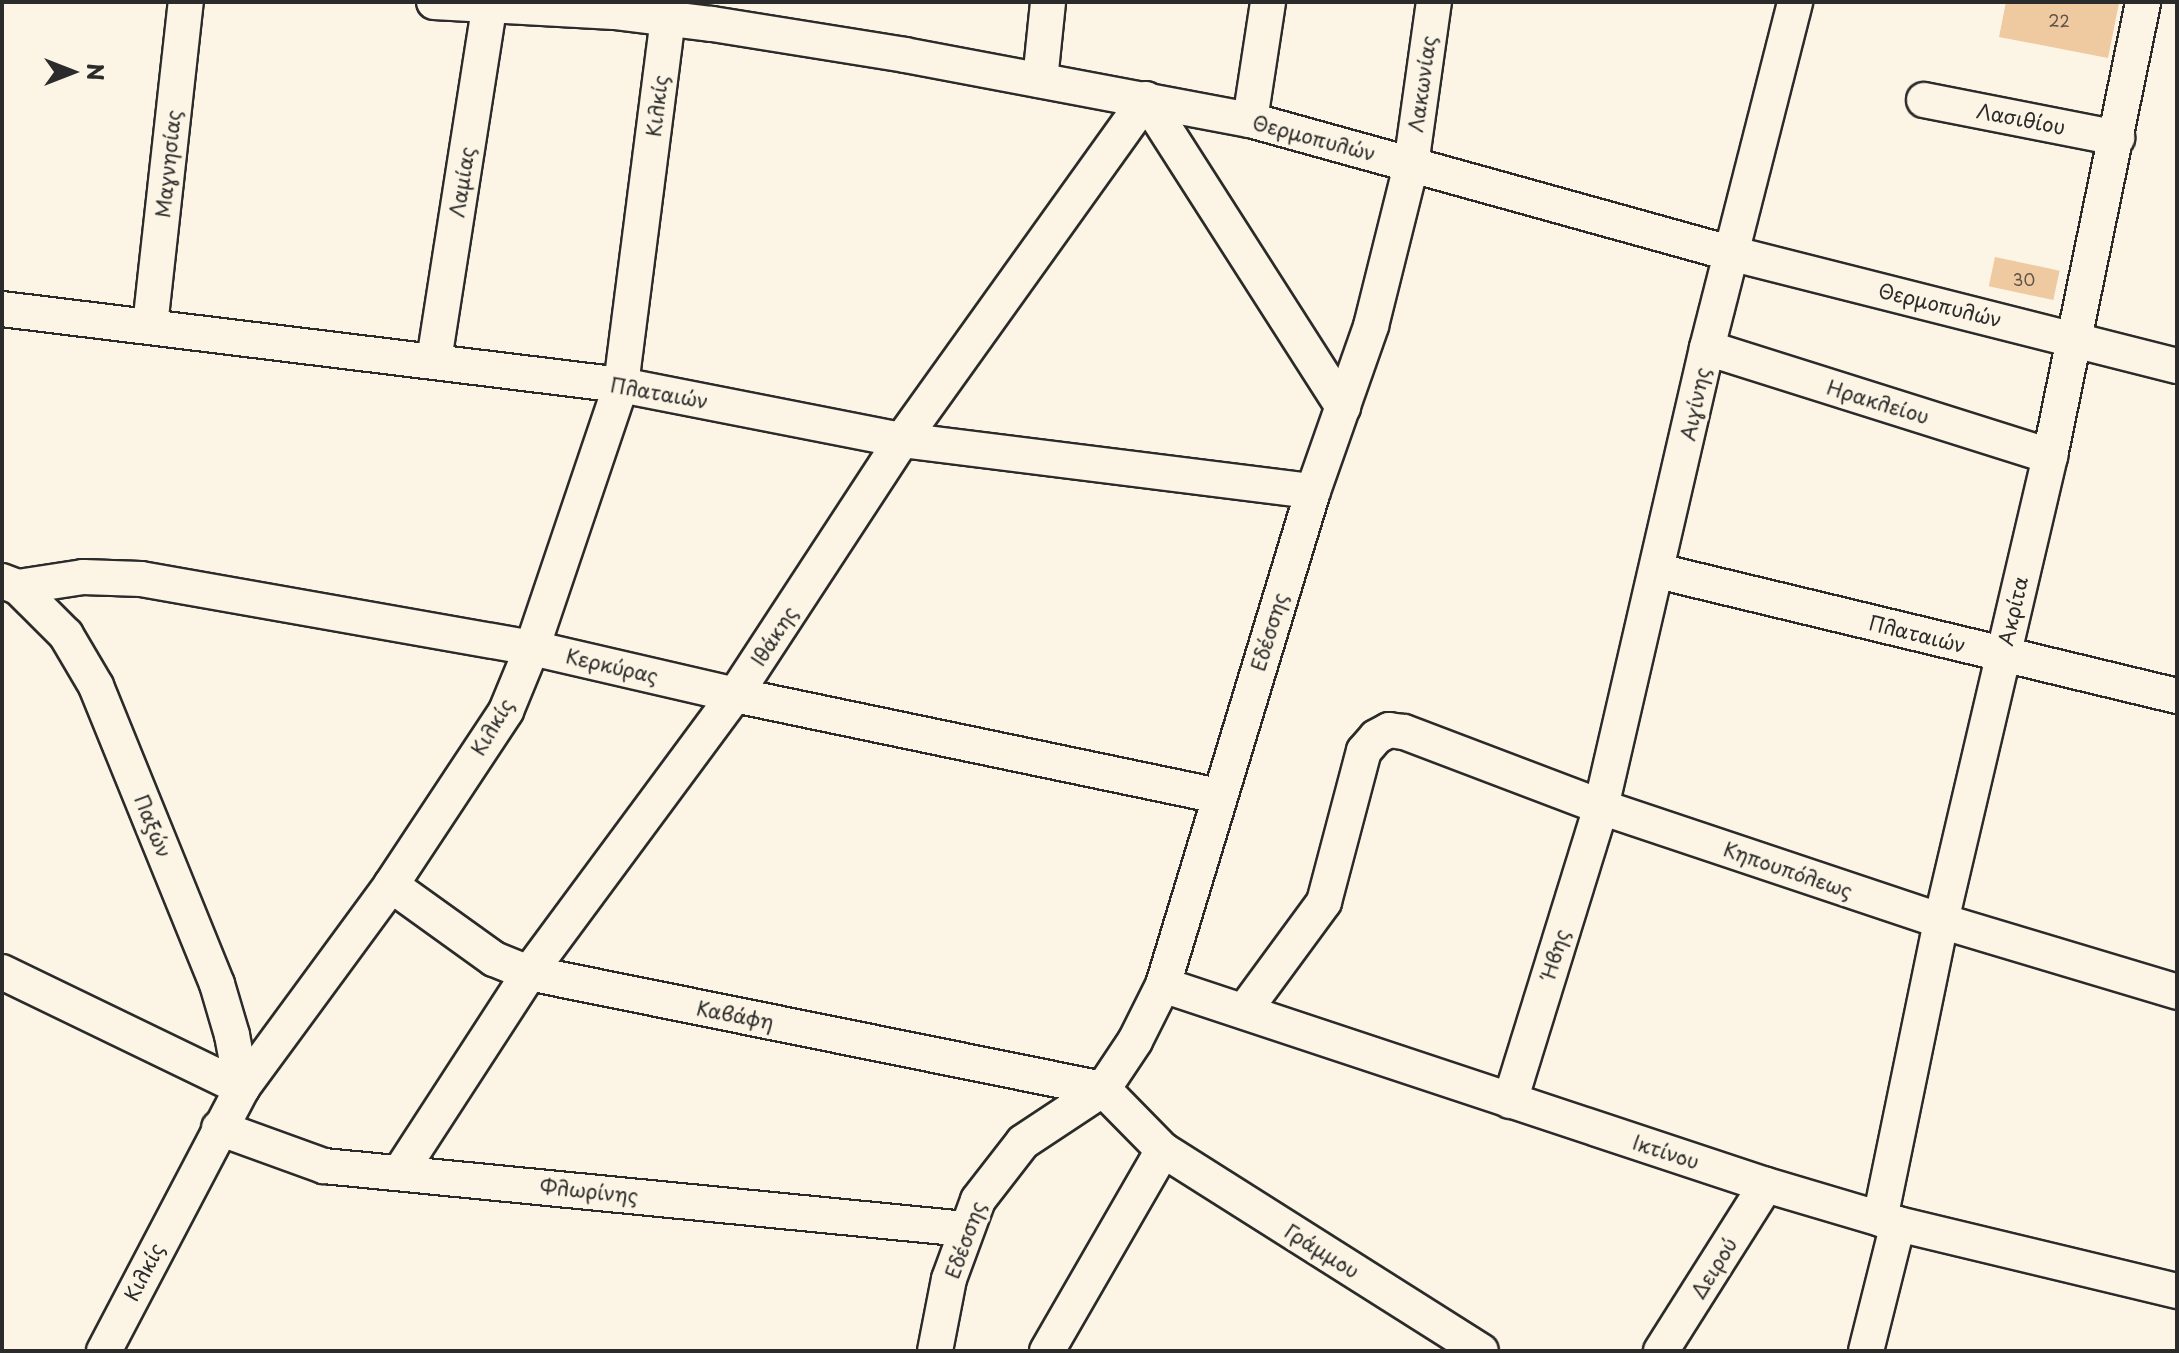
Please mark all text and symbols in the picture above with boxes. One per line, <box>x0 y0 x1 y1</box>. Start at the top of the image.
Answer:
house number: 22 <box>2048 10 2070 30</box>
north arrow <box>32 32 112 112</box>
street label: Λακωνίας <box>1403 34 1441 134</box>
text: N <box>80 63 113 81</box>
street label: Κιλκίς <box>641 74 673 138</box>
street label: Λασιθίου <box>1975 99 2067 139</box>
street label: Μαγνησίας <box>150 109 186 219</box>
street label: Θερμοπυλών <box>1250 110 1378 166</box>
street label: Λαμίας <box>445 145 479 219</box>
house number: 30 <box>2013 269 2035 289</box>
street label: Θερμοπυλών <box>1876 278 2004 332</box>
street label: Αιγίνης <box>1676 365 1714 443</box>
street label: Πλαταιών <box>608 373 710 413</box>
street label: Ηρακλείου <box>1824 375 1932 429</box>
street label: Ακρίτα <box>1993 574 2033 648</box>
street label: Εδέσσης <box>1246 590 1292 674</box>
street label: Ιθάκης <box>746 602 802 670</box>
street label: Πλαταιών <box>1866 610 1968 658</box>
street label: Κερκύρας <box>564 644 660 688</box>
street label: Κιλκίς <box>466 694 518 760</box>
street label: Παξών <box>130 791 176 861</box>
street label: Κηπουπόλεως <box>1720 837 1856 903</box>
street label: Ήβης <box>1536 926 1574 982</box>
street label: Καβάφη <box>694 996 776 1034</box>
street label: Ικτίνου <box>1630 1130 1702 1174</box>
street label: Φλωρίνης <box>539 1174 639 1208</box>
street label: Εδέσσης <box>940 1198 990 1282</box>
street label: Γράμμου <box>1280 1219 1364 1283</box>
street label: Δειρού <box>1686 1233 1742 1303</box>
street label: Κιλκίς <box>119 1239 169 1305</box>

